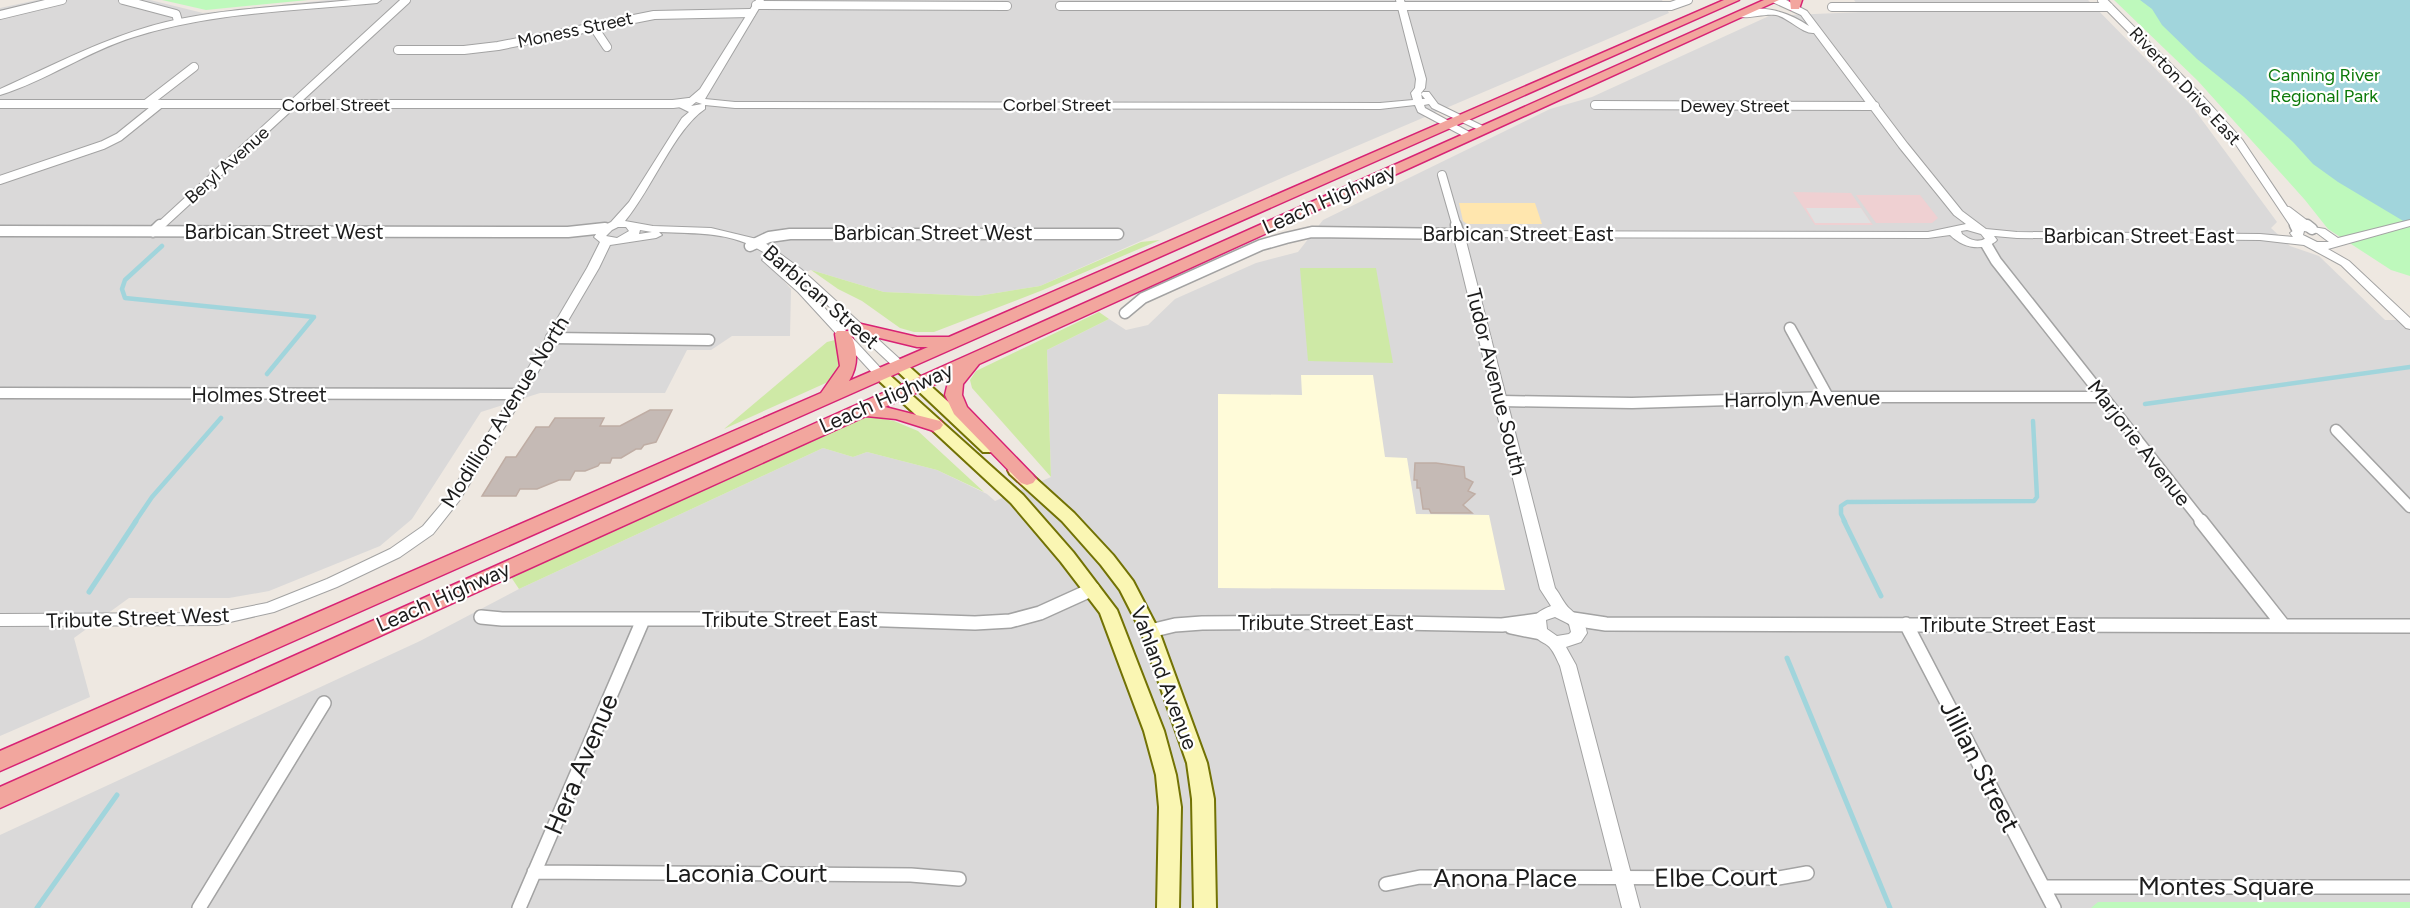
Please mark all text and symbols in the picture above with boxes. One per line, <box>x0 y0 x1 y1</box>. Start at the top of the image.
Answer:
street label: Moness Street <box>515 7 635 53</box>
street label: Riverton Drive East <box>2125 22 2245 150</box>
park label: Canning River Regional Park <box>2268 64 2380 107</box>
street label: Corbel Street <box>282 94 391 116</box>
street label: Corbel Street <box>1003 94 1112 116</box>
street label: Dewey Street <box>1680 95 1790 117</box>
street label: Beryl Avenue <box>180 121 274 209</box>
street label: Leach Highway <box>1258 158 1400 239</box>
street label: Barbican Street West <box>184 219 384 244</box>
street label: Barbican Street West <box>833 220 1033 245</box>
street label: Barbican Street East <box>1422 221 1614 246</box>
street label: Barbican Street East <box>2043 223 2235 248</box>
street label: Barbican Street <box>758 239 885 354</box>
street label: Tudor Avenue South <box>1461 286 1532 478</box>
street label: Modillion Avenue North <box>435 311 574 512</box>
street label: Leach Highway <box>815 357 957 438</box>
street label: Marjorie Avenue <box>2082 375 2196 511</box>
street label: Holmes Street <box>191 382 327 407</box>
street label: Harrolyn Avenue <box>1724 385 1880 412</box>
street label: Leach Highway <box>372 556 514 637</box>
street label: Tribute Street West <box>46 602 230 633</box>
street label: Vahland Avenue <box>1126 603 1203 753</box>
street label: Tribute Street East <box>702 607 878 632</box>
street label: Tribute Street East <box>1238 610 1414 635</box>
street label: Tribute Street East <box>1920 612 2096 637</box>
street label: Hera Avenue <box>537 689 625 839</box>
street label: Jillian Street <box>1933 695 2027 838</box>
street label: Laconia Court <box>664 857 828 889</box>
street label: Elbe Court <box>1654 860 1778 894</box>
street label: Anona Place <box>1433 862 1577 894</box>
street label: Montes Square <box>2138 870 2314 902</box>

